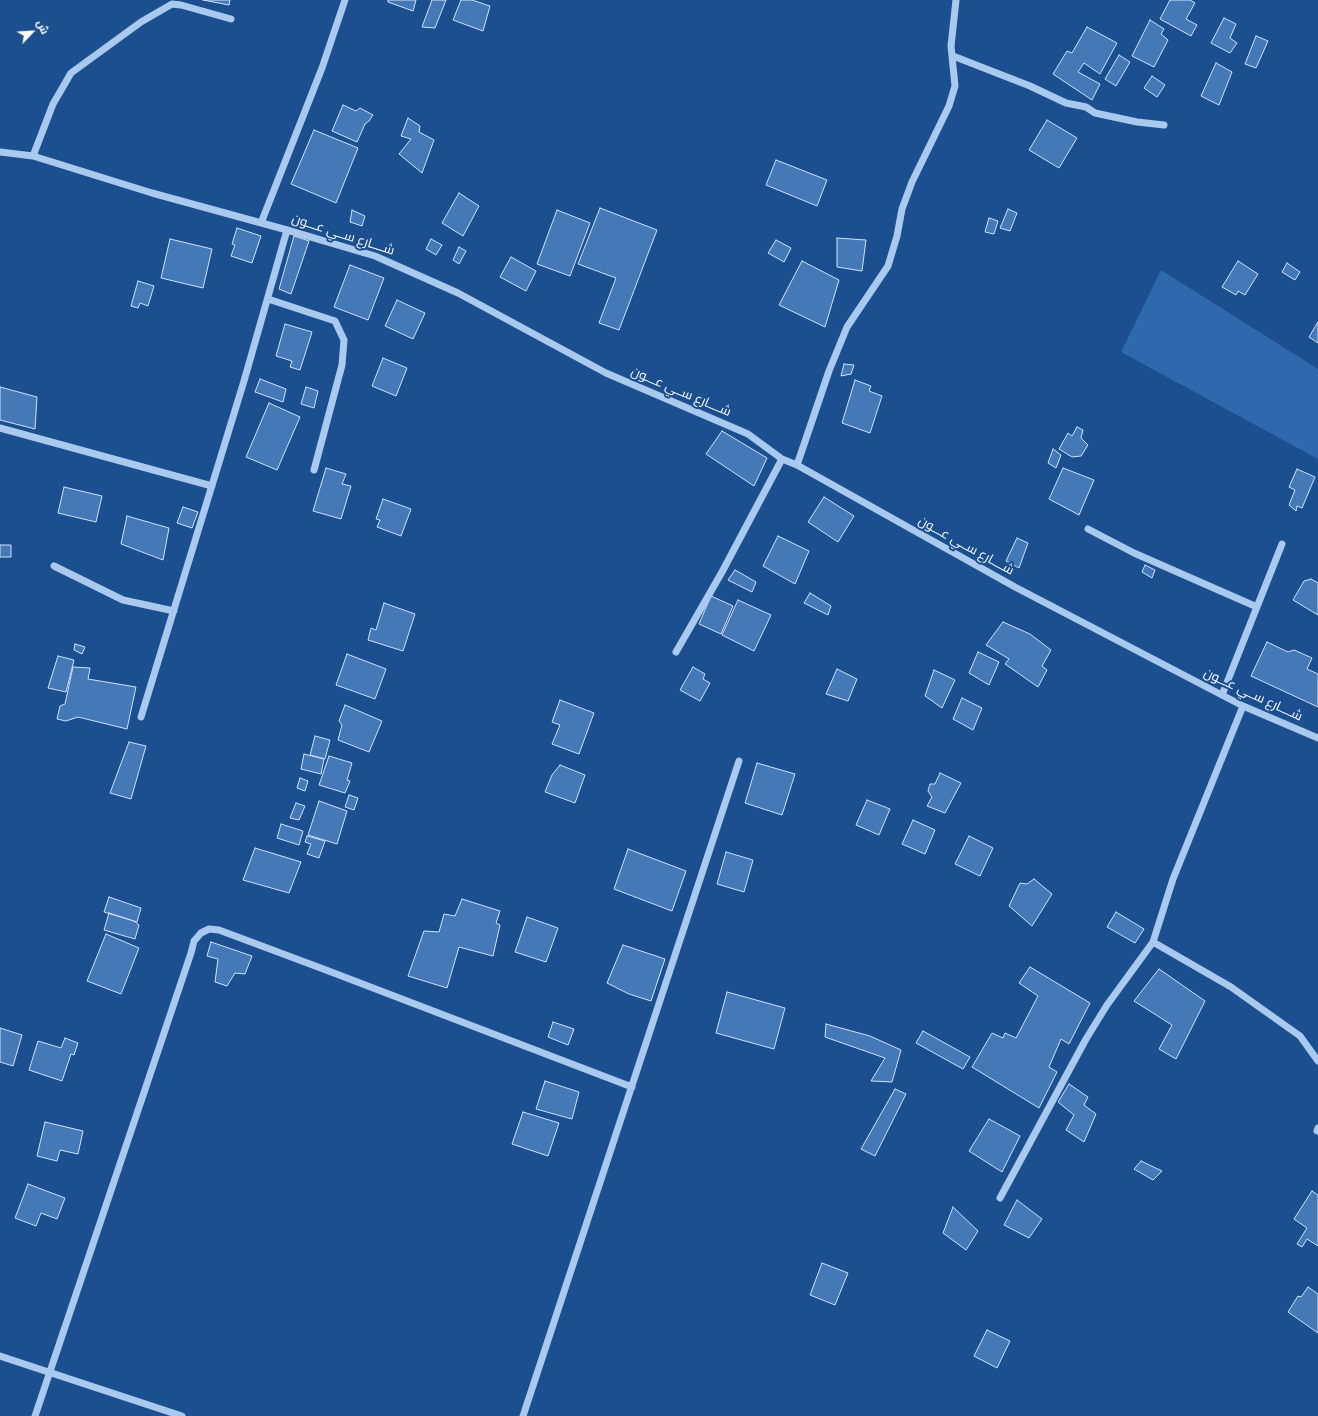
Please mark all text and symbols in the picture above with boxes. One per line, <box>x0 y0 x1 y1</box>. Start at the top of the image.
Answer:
north arrow <box>12 12 52 52</box>
text: ش <box>34 18 52 36</box>
street label: شــــارع ســي عـــون <box>290 211 396 259</box>
street label: شــــارع ســي عـــون <box>629 364 733 420</box>
street label: شــــارع ســي عـــون <box>915 513 1017 579</box>
street label: شــــارع ســي عـــون <box>1201 665 1305 725</box>

